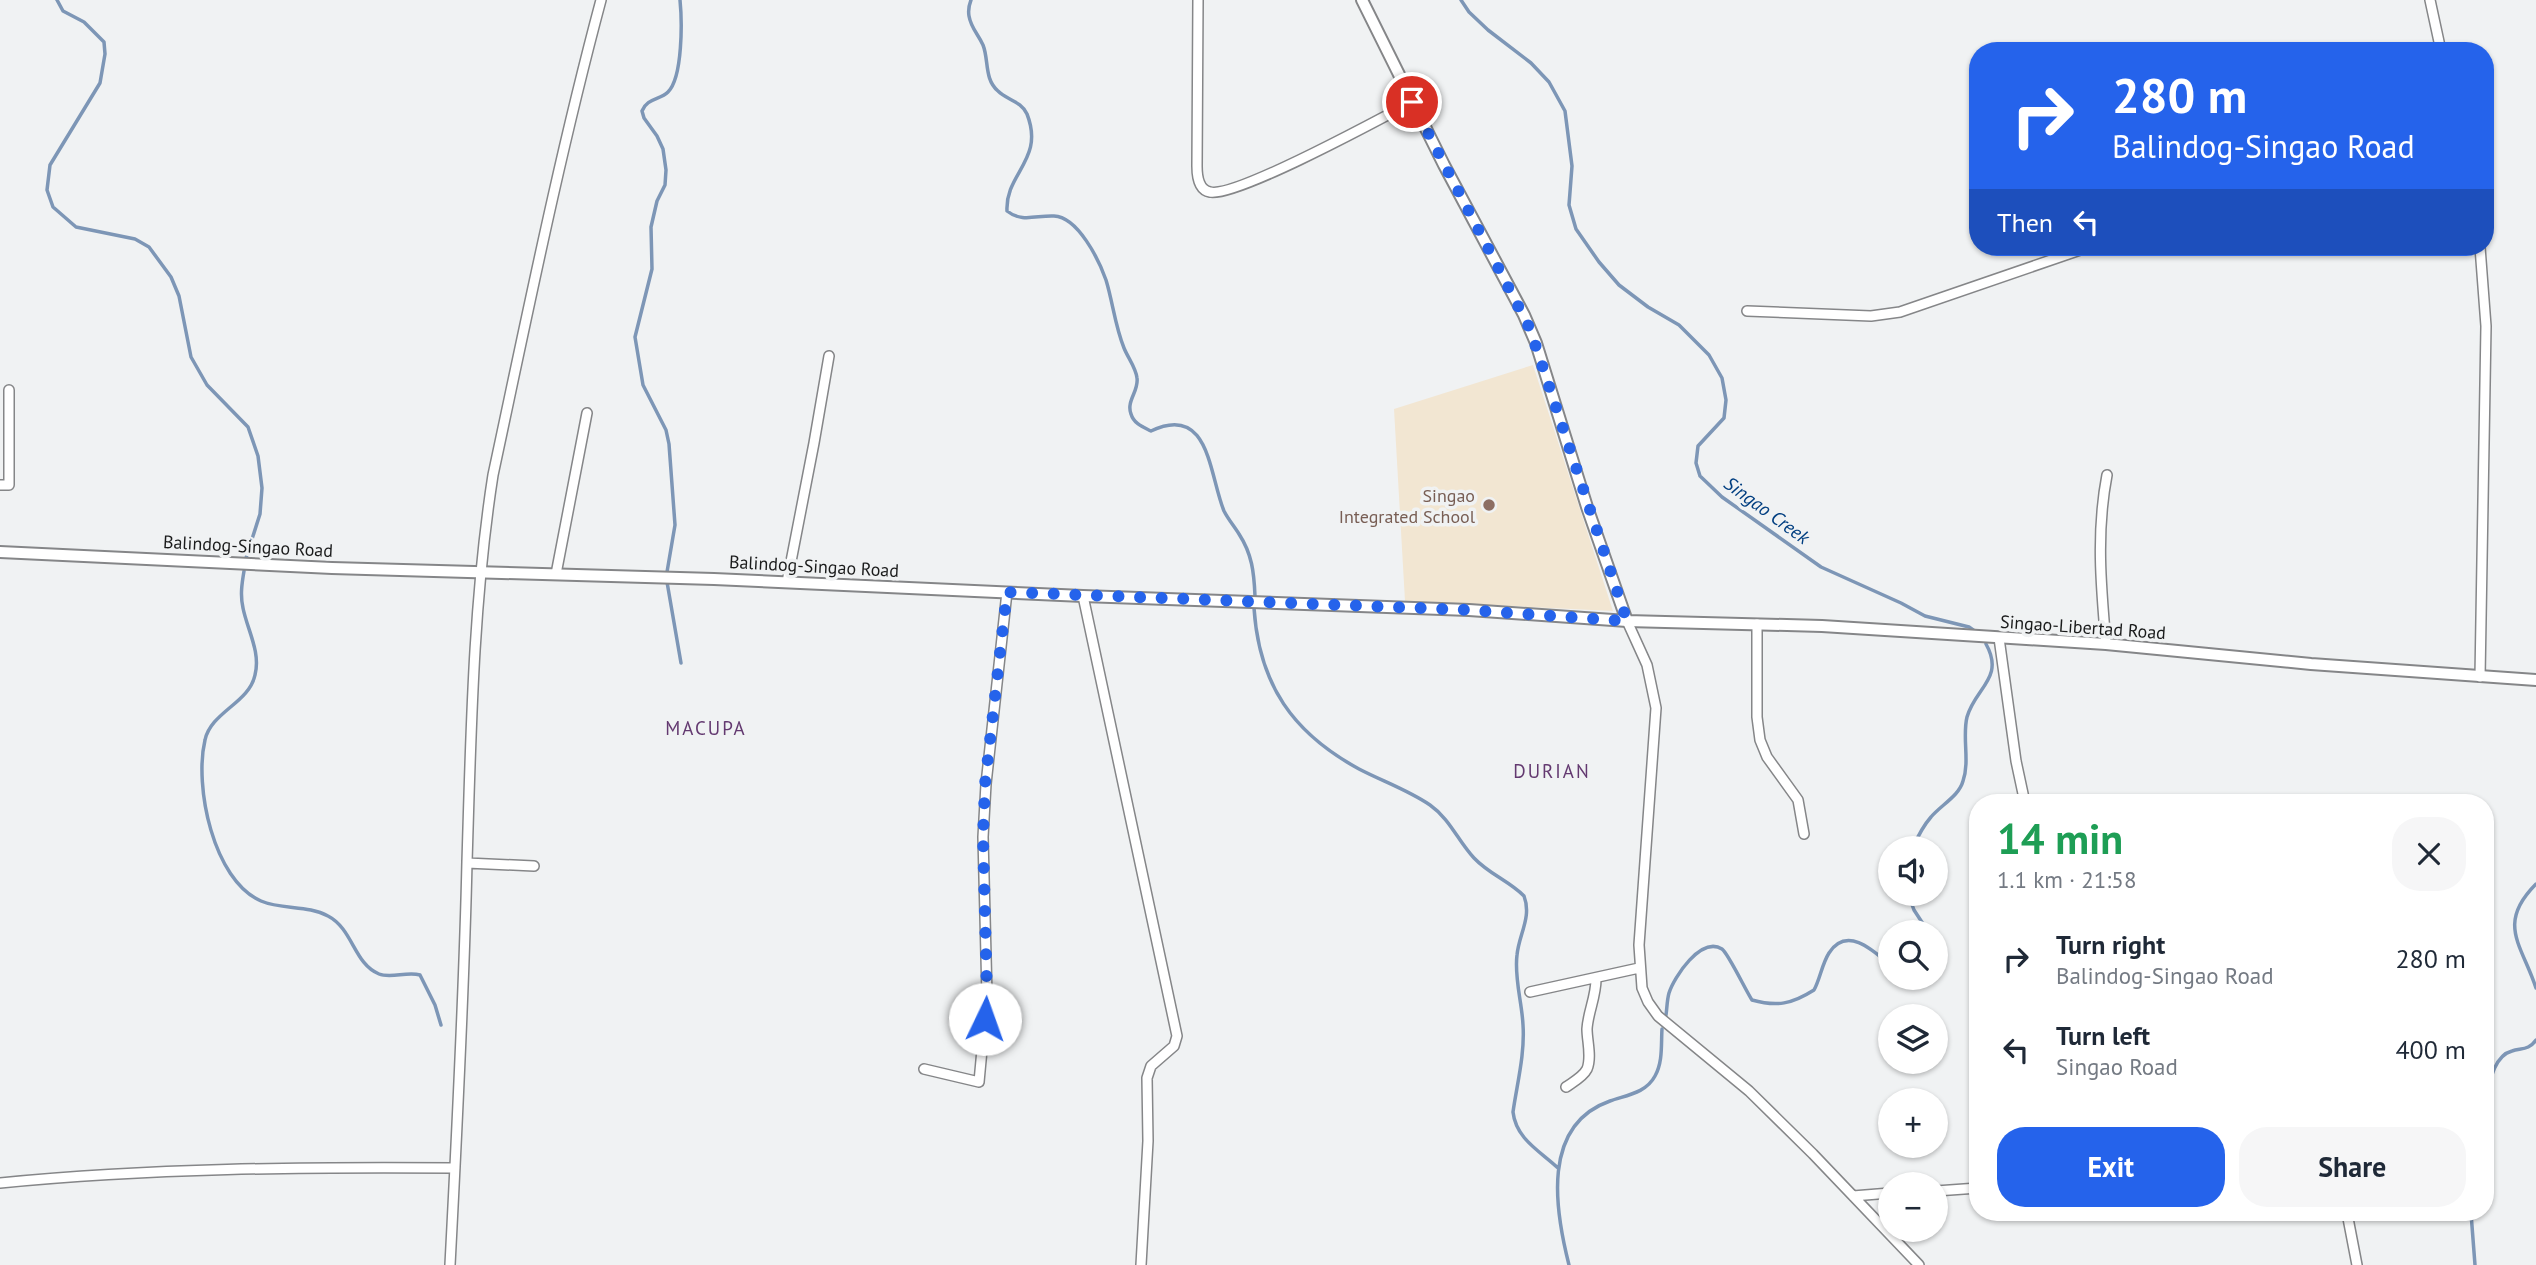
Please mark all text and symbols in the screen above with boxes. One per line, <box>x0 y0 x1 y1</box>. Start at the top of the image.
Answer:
text: 280 m <box>2112 63 2247 127</box>
icon: right <box>1997 70 2088 161</box>
pin <box>1382 72 1442 132</box>
icon: arrive <box>1393 83 1431 121</box>
text: Balindog-Singao Road <box>2112 125 2415 167</box>
icon: left <box>2067 203 2105 241</box>
text: Then <box>1997 206 2053 239</box>
water label: Singao Creek <box>1720 471 1816 550</box>
place label: Singao Integrated School <box>1339 484 1476 528</box>
marker: Singao Integrated School <box>1481 497 1497 513</box>
street label: Balindog-Singao Road <box>162 530 334 562</box>
street label: Balindog-Singao Road <box>728 550 900 582</box>
street label: Singao-Libertad Road <box>1999 610 2167 644</box>
district label: MACUPA <box>665 716 747 740</box>
district label: DURIAN <box>1513 759 1591 783</box>
text: 14 min <box>1997 811 2123 866</box>
button: close <box>2392 817 2466 891</box>
map controls <box>1878 836 1948 1242</box>
button: sound <box>1878 836 1948 906</box>
text: 1.1 km · 21:58 <box>1997 865 2136 894</box>
button: search <box>1878 920 1948 990</box>
text: Turn right <box>2056 928 2165 961</box>
icon: right <box>1997 940 2035 978</box>
text: 280 m <box>2395 942 2466 975</box>
text: Balindog-Singao Road <box>2056 961 2274 990</box>
position arrow <box>948 982 1022 1056</box>
button: layers <box>1878 1004 1948 1074</box>
text: Turn left <box>2056 1019 2150 1052</box>
icon: left <box>1997 1031 2035 1069</box>
text: 400 m <box>2395 1033 2466 1066</box>
text: Singao Road <box>2056 1052 2178 1081</box>
button: + <box>1878 1088 1948 1158</box>
button: Exit <box>1997 1127 2225 1207</box>
button: Share <box>2239 1127 2466 1207</box>
button: − <box>1878 1172 1948 1242</box>

